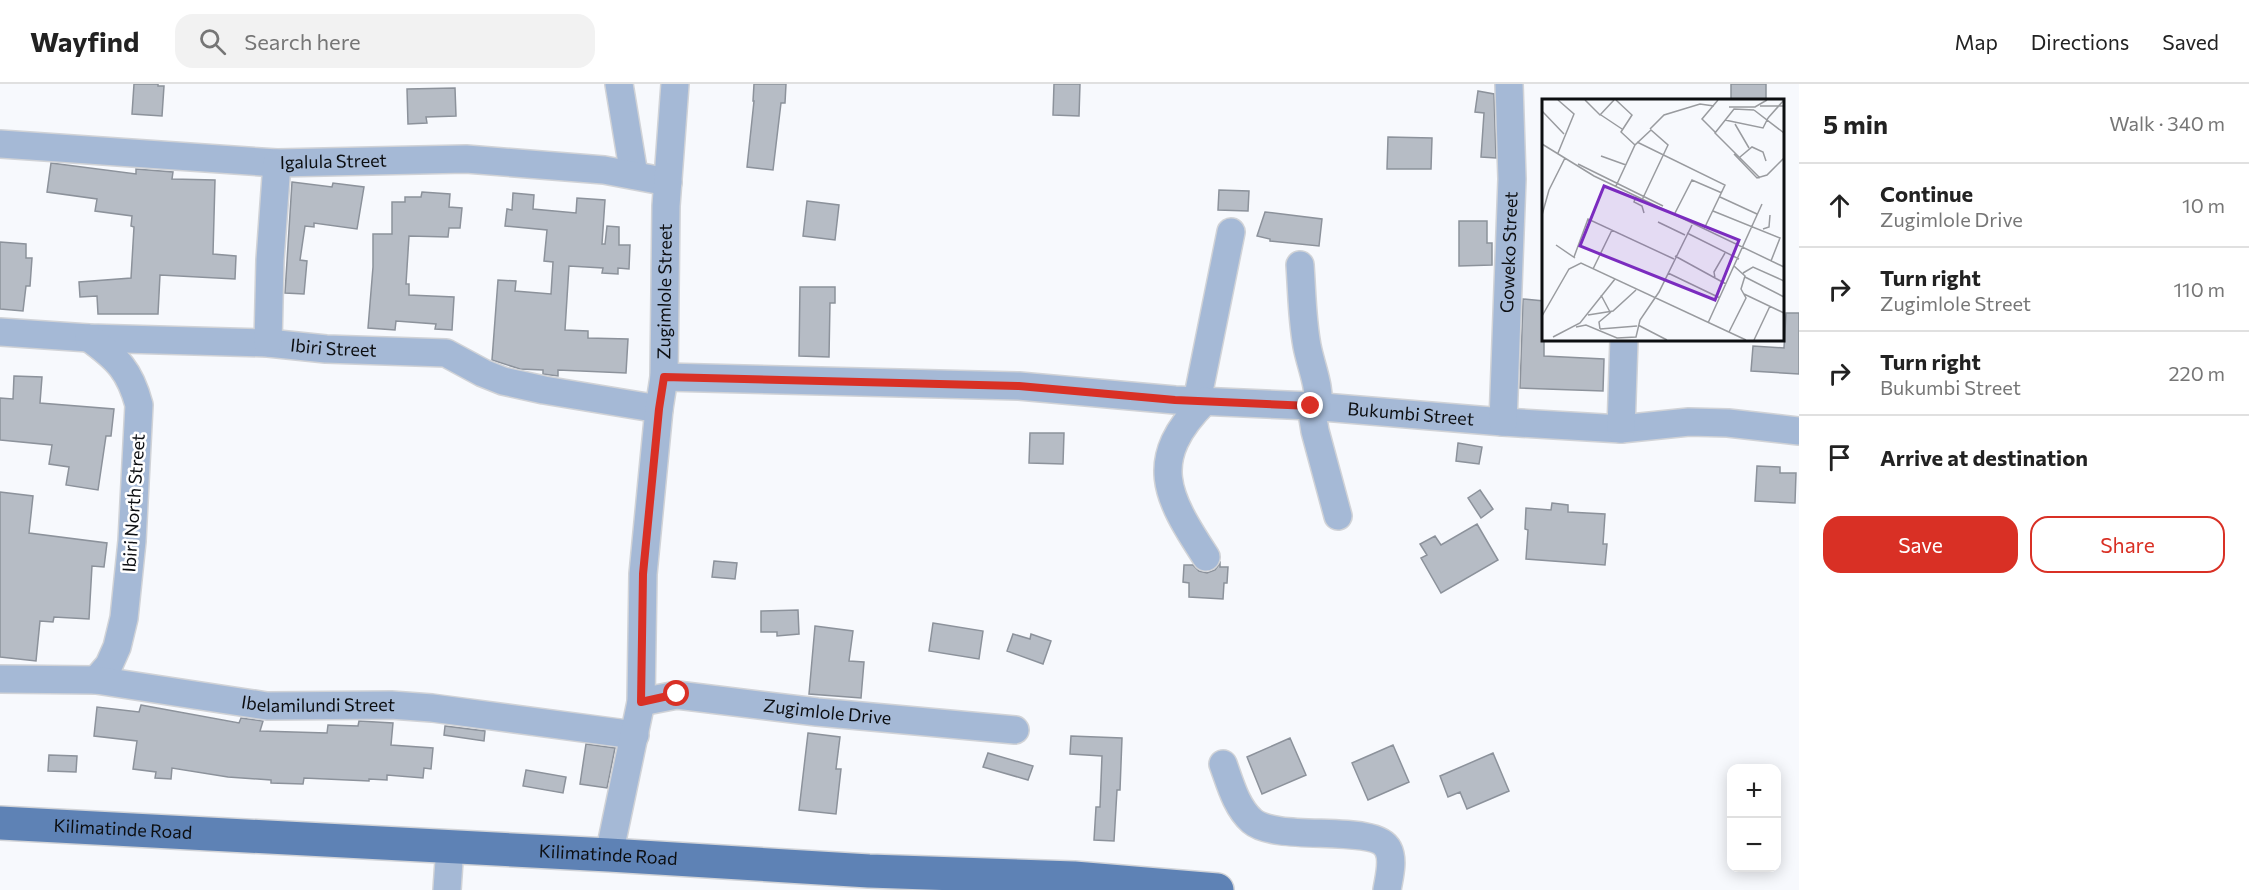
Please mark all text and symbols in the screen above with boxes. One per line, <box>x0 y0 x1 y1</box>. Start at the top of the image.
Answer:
search box <box>175 14 595 68</box>
text: Wayfind <box>30 24 139 58</box>
icon: search <box>196 25 229 58</box>
text: Search here <box>244 28 361 55</box>
text: Map <box>1955 29 1998 54</box>
text: Directions <box>2031 29 2129 54</box>
text: Saved <box>2162 29 2219 54</box>
inset map <box>1542 99 1784 340</box>
text: 5 min <box>1823 108 1888 139</box>
text: Walk · 340 m <box>2109 111 2225 135</box>
street label: Igalula Street <box>280 149 387 173</box>
text: Continue <box>1880 180 1973 207</box>
icon: ahead <box>1823 189 1856 222</box>
street label: Goweko Street <box>1495 191 1522 313</box>
text: 10 m <box>2182 193 2225 217</box>
text: Zugimlole Drive <box>1880 207 2023 231</box>
street label: Zugimlole Street <box>652 223 676 360</box>
text: Turn right <box>1880 264 1981 291</box>
icon: right <box>1823 273 1856 306</box>
text: 110 m <box>2174 277 2225 301</box>
text: Zugimlole Street <box>1880 291 2031 315</box>
street label: Ibiri Street <box>289 333 377 361</box>
text: Turn right <box>1880 348 1981 375</box>
icon: right <box>1823 357 1856 390</box>
text: 220 m <box>2169 361 2225 385</box>
text: Bukumbi Street <box>1880 375 2021 399</box>
route end <box>1297 392 1323 418</box>
street label: Bukumbi Street <box>1347 397 1475 430</box>
street label: Ibiri North Street <box>117 433 149 573</box>
icon: arrive <box>1823 441 1856 474</box>
text: Arrive at destination <box>1880 444 2088 471</box>
button: Save <box>1823 516 2018 573</box>
button: Share <box>2030 516 2225 573</box>
route start <box>663 680 689 706</box>
street label: Ibelamilundi Street <box>240 690 396 716</box>
street label: Zugimlole Drive <box>762 694 892 729</box>
map controls <box>1727 764 1781 872</box>
button: + <box>1727 764 1781 818</box>
street label: Kilimatinde Road <box>53 814 193 843</box>
button: − <box>1727 818 1781 872</box>
street label: Kilimatinde Road <box>538 839 678 869</box>

